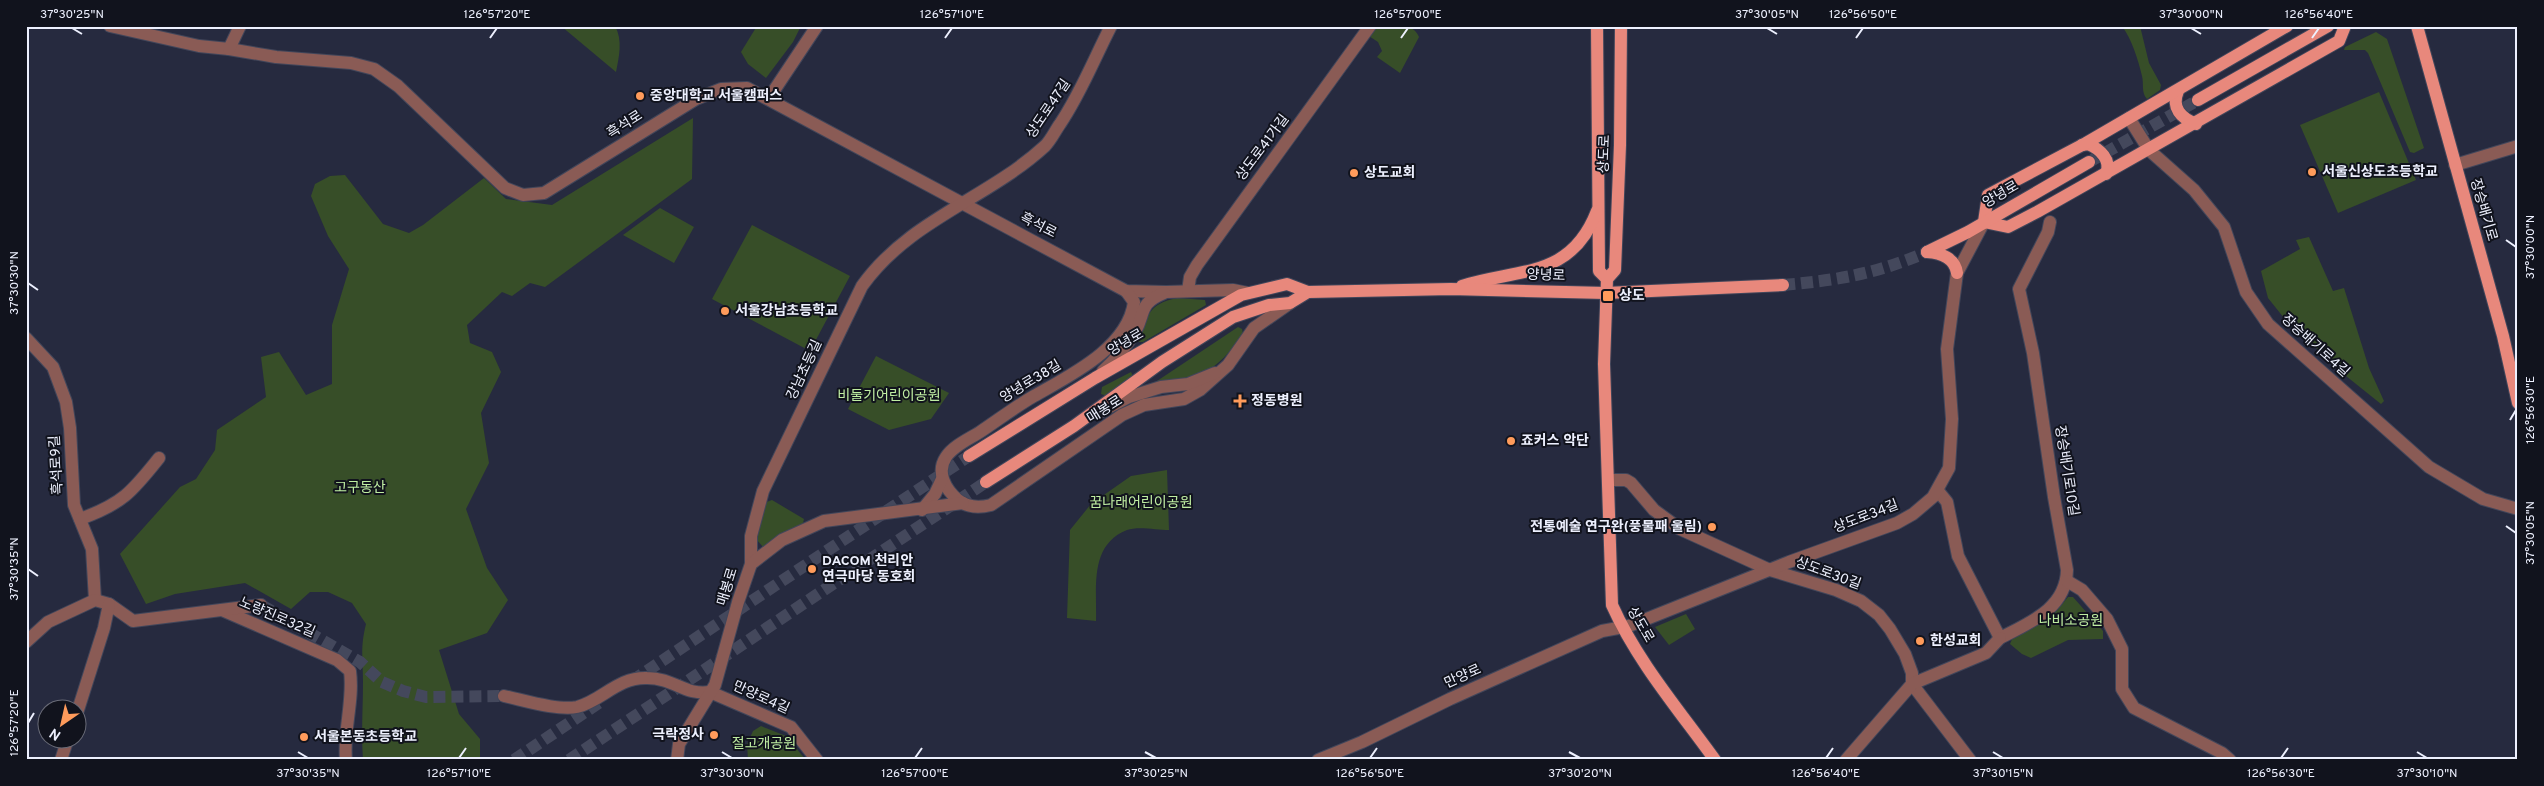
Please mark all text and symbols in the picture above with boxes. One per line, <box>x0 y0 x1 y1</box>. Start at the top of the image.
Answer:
text: 37°30'25"N <box>40 7 104 23</box>
text: 126°57'20"E <box>463 7 531 23</box>
text: 126°57'10"E <box>920 7 984 23</box>
text: 126°57'00"E <box>1374 7 1442 23</box>
text: 37°30'05"N <box>1735 7 1799 23</box>
text: 126°56'50"E <box>1829 7 1897 23</box>
text: 37°30'00"N <box>2159 7 2223 23</box>
text: 126°56'40"E <box>2285 7 2353 23</box>
street label: 상도로47길 <box>1023 76 1075 142</box>
place label: 중앙대학교 서울캠퍼스 <box>650 87 782 105</box>
marker: 중앙대학교 서울캠퍼스 <box>634 90 646 102</box>
street label: 흑석로 <box>604 107 646 142</box>
street label: 상도로41가길 <box>1233 112 1293 184</box>
street label: 상도로 <box>1596 134 1614 174</box>
place label: 서울신상도초등학교 <box>2322 163 2438 181</box>
place label: 상도교회 <box>1364 165 1416 182</box>
marker: 서울신상도초등학교 <box>2306 166 2318 178</box>
marker: 상도교회 <box>1348 167 1360 179</box>
street label: 장승배기로 <box>2466 177 2500 243</box>
street label: 양녕로 <box>1980 178 2022 212</box>
street label: 흑석로 <box>1017 210 1059 242</box>
text: 37°30'00"N <box>2523 215 2539 279</box>
text: 37°30'30"N <box>7 251 23 315</box>
street label: 양녕로 <box>1526 267 1566 285</box>
place label: 상도 <box>1619 288 1645 305</box>
marker: 상도 <box>1601 289 1615 303</box>
place label: 서울강남초등학교 <box>735 302 838 320</box>
marker: 서울강남초등학교 <box>719 305 731 317</box>
street label: 장승배기로4길 <box>2277 311 2353 381</box>
street label: 양녕로 <box>1105 326 1147 360</box>
street label: 강남초등길 <box>784 337 826 403</box>
street label: 양녕로38길 <box>997 357 1065 407</box>
text: 126°56'30"E <box>2523 376 2539 444</box>
park label: 비둘기어린이공원 <box>837 388 941 405</box>
street label: 매봉로 <box>1084 392 1126 427</box>
place label: 정동병원 <box>1251 393 1303 410</box>
marker: 정동병원 <box>1233 394 1247 408</box>
street label: 장승배기로10길 <box>2050 424 2082 518</box>
place label: 죠커스 악단 <box>1521 433 1589 450</box>
street label: 흑석로9길 <box>47 435 67 495</box>
marker: 죠커스 악단 <box>1505 435 1517 447</box>
park label: 고구동산 <box>334 480 386 497</box>
park label: 꿈나래어린이공원 <box>1089 495 1193 512</box>
street label: 상도로34길 <box>1831 497 1901 537</box>
text: 37°30'05"N <box>2523 501 2539 565</box>
place label: 전통예술 연구완(풍물패 울림) <box>1530 519 1702 536</box>
marker: 전통예술 연구완(풍물패 울림) <box>1706 521 1718 533</box>
text: 37°30'35"N <box>7 537 23 601</box>
place label: DACOM 천리안 연극마당 동호회 <box>822 552 916 586</box>
street label: 상도로30길 <box>1793 554 1863 594</box>
marker: DACOM 천리안 연극마당 동호회 <box>806 563 818 575</box>
street label: 매봉로 <box>714 566 742 608</box>
street label: 노량진로32길 <box>236 594 318 642</box>
street label: 상도로 <box>1623 604 1657 646</box>
park label: 나비소공원 <box>2039 613 2103 630</box>
place label: 한성교회 <box>1930 632 1982 650</box>
marker: 한성교회 <box>1914 635 1926 647</box>
street label: 만양로 <box>1442 661 1484 693</box>
street label: 만양로4길 <box>730 678 792 718</box>
text: 126°57'20"E <box>7 689 23 757</box>
north arrow <box>38 698 88 748</box>
text: N <box>47 724 64 743</box>
place label: 극락정사 <box>652 727 704 744</box>
place label: 서울본동초등학교 <box>314 728 417 746</box>
marker: 극락정사 <box>708 729 720 741</box>
marker: 서울본동초등학교 <box>298 731 310 743</box>
park label: 절고개공원 <box>732 736 796 753</box>
text: 37°30'35"N <box>276 766 340 782</box>
text: 126°57'10"E <box>427 766 491 782</box>
text: 37°30'30"N <box>700 766 764 782</box>
text: 126°57'00"E <box>881 766 949 782</box>
text: 37°30'25"N <box>1124 766 1188 782</box>
text: 126°56'50"E <box>1336 766 1404 782</box>
text: 37°30'20"N <box>1548 766 1612 782</box>
text: 126°56'40"E <box>1792 766 1860 782</box>
text: 37°30'15"N <box>1973 766 2033 782</box>
text: 126°56'30"E <box>2247 766 2315 782</box>
text: 37°30'10"N <box>2396 766 2458 782</box>

